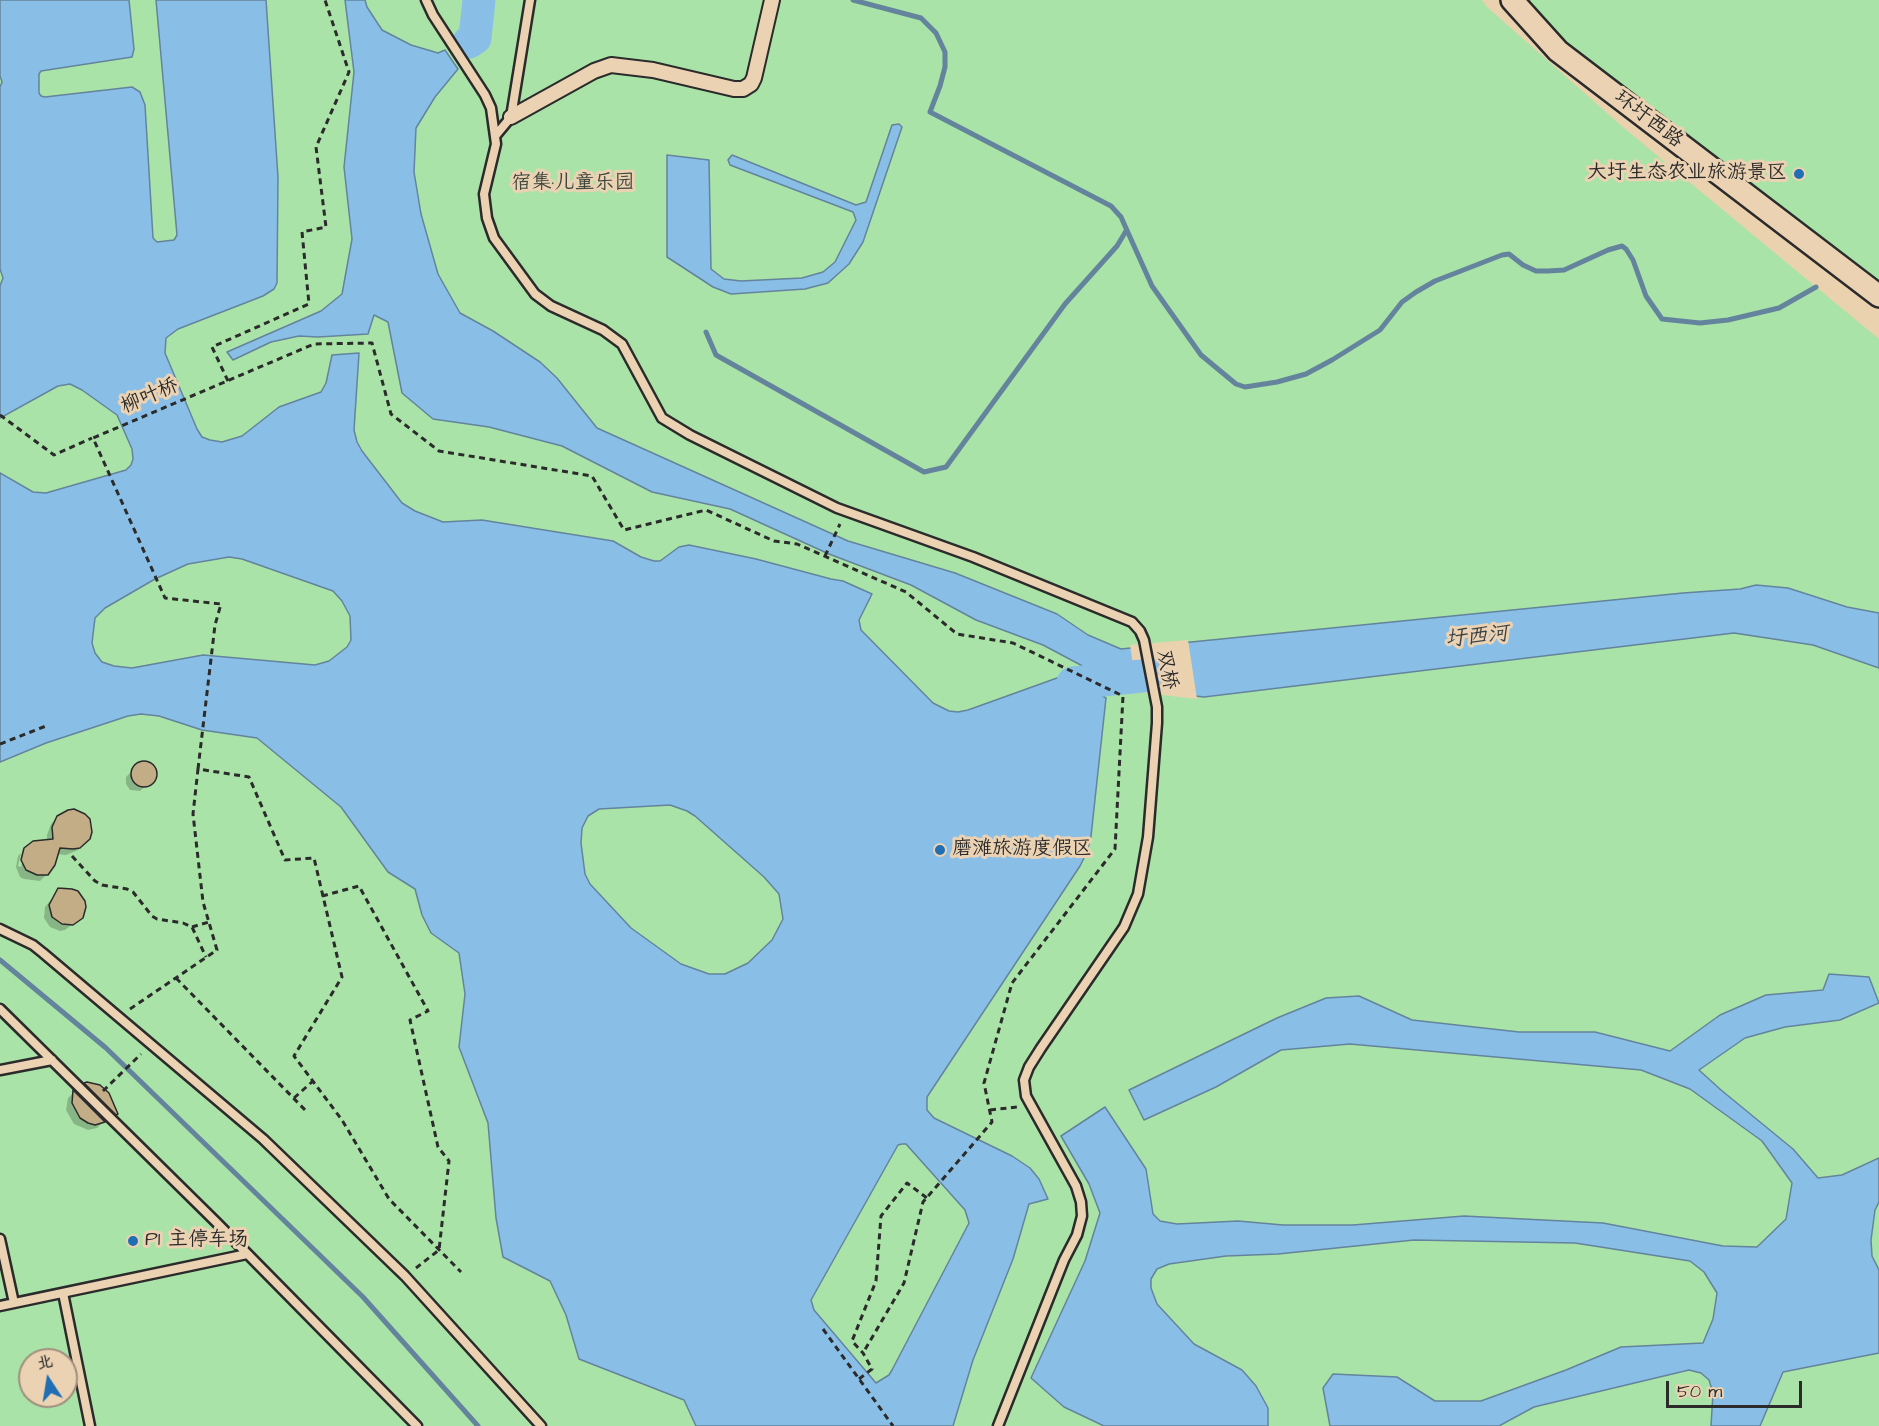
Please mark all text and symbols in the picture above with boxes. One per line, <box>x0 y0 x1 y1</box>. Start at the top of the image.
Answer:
street label: 环圩西路 <box>1609 86 1687 154</box>
place label: 大圩生态农业旅游景区 <box>1587 162 1787 186</box>
marker: 大圩生态农业旅游景区 <box>1792 167 1806 181</box>
park label: 宿集·儿童乐园 <box>512 172 634 196</box>
street label: 柳叶桥 <box>118 374 182 420</box>
water label: 圩西河 <box>1444 622 1510 654</box>
street label: 双桥 <box>1150 648 1182 692</box>
place label: 磨滩旅游度假区 <box>952 838 1092 862</box>
marker: 磨滩旅游度假区 <box>933 843 947 857</box>
place label: P1 主停车场 <box>145 1229 248 1253</box>
marker: P1 主停车场 <box>126 1234 140 1248</box>
north arrow <box>18 1348 78 1408</box>
text: 北 <box>35 1350 55 1375</box>
scale bar <box>1669 1369 1806 1407</box>
text: 50 m <box>1677 1379 1722 1404</box>

